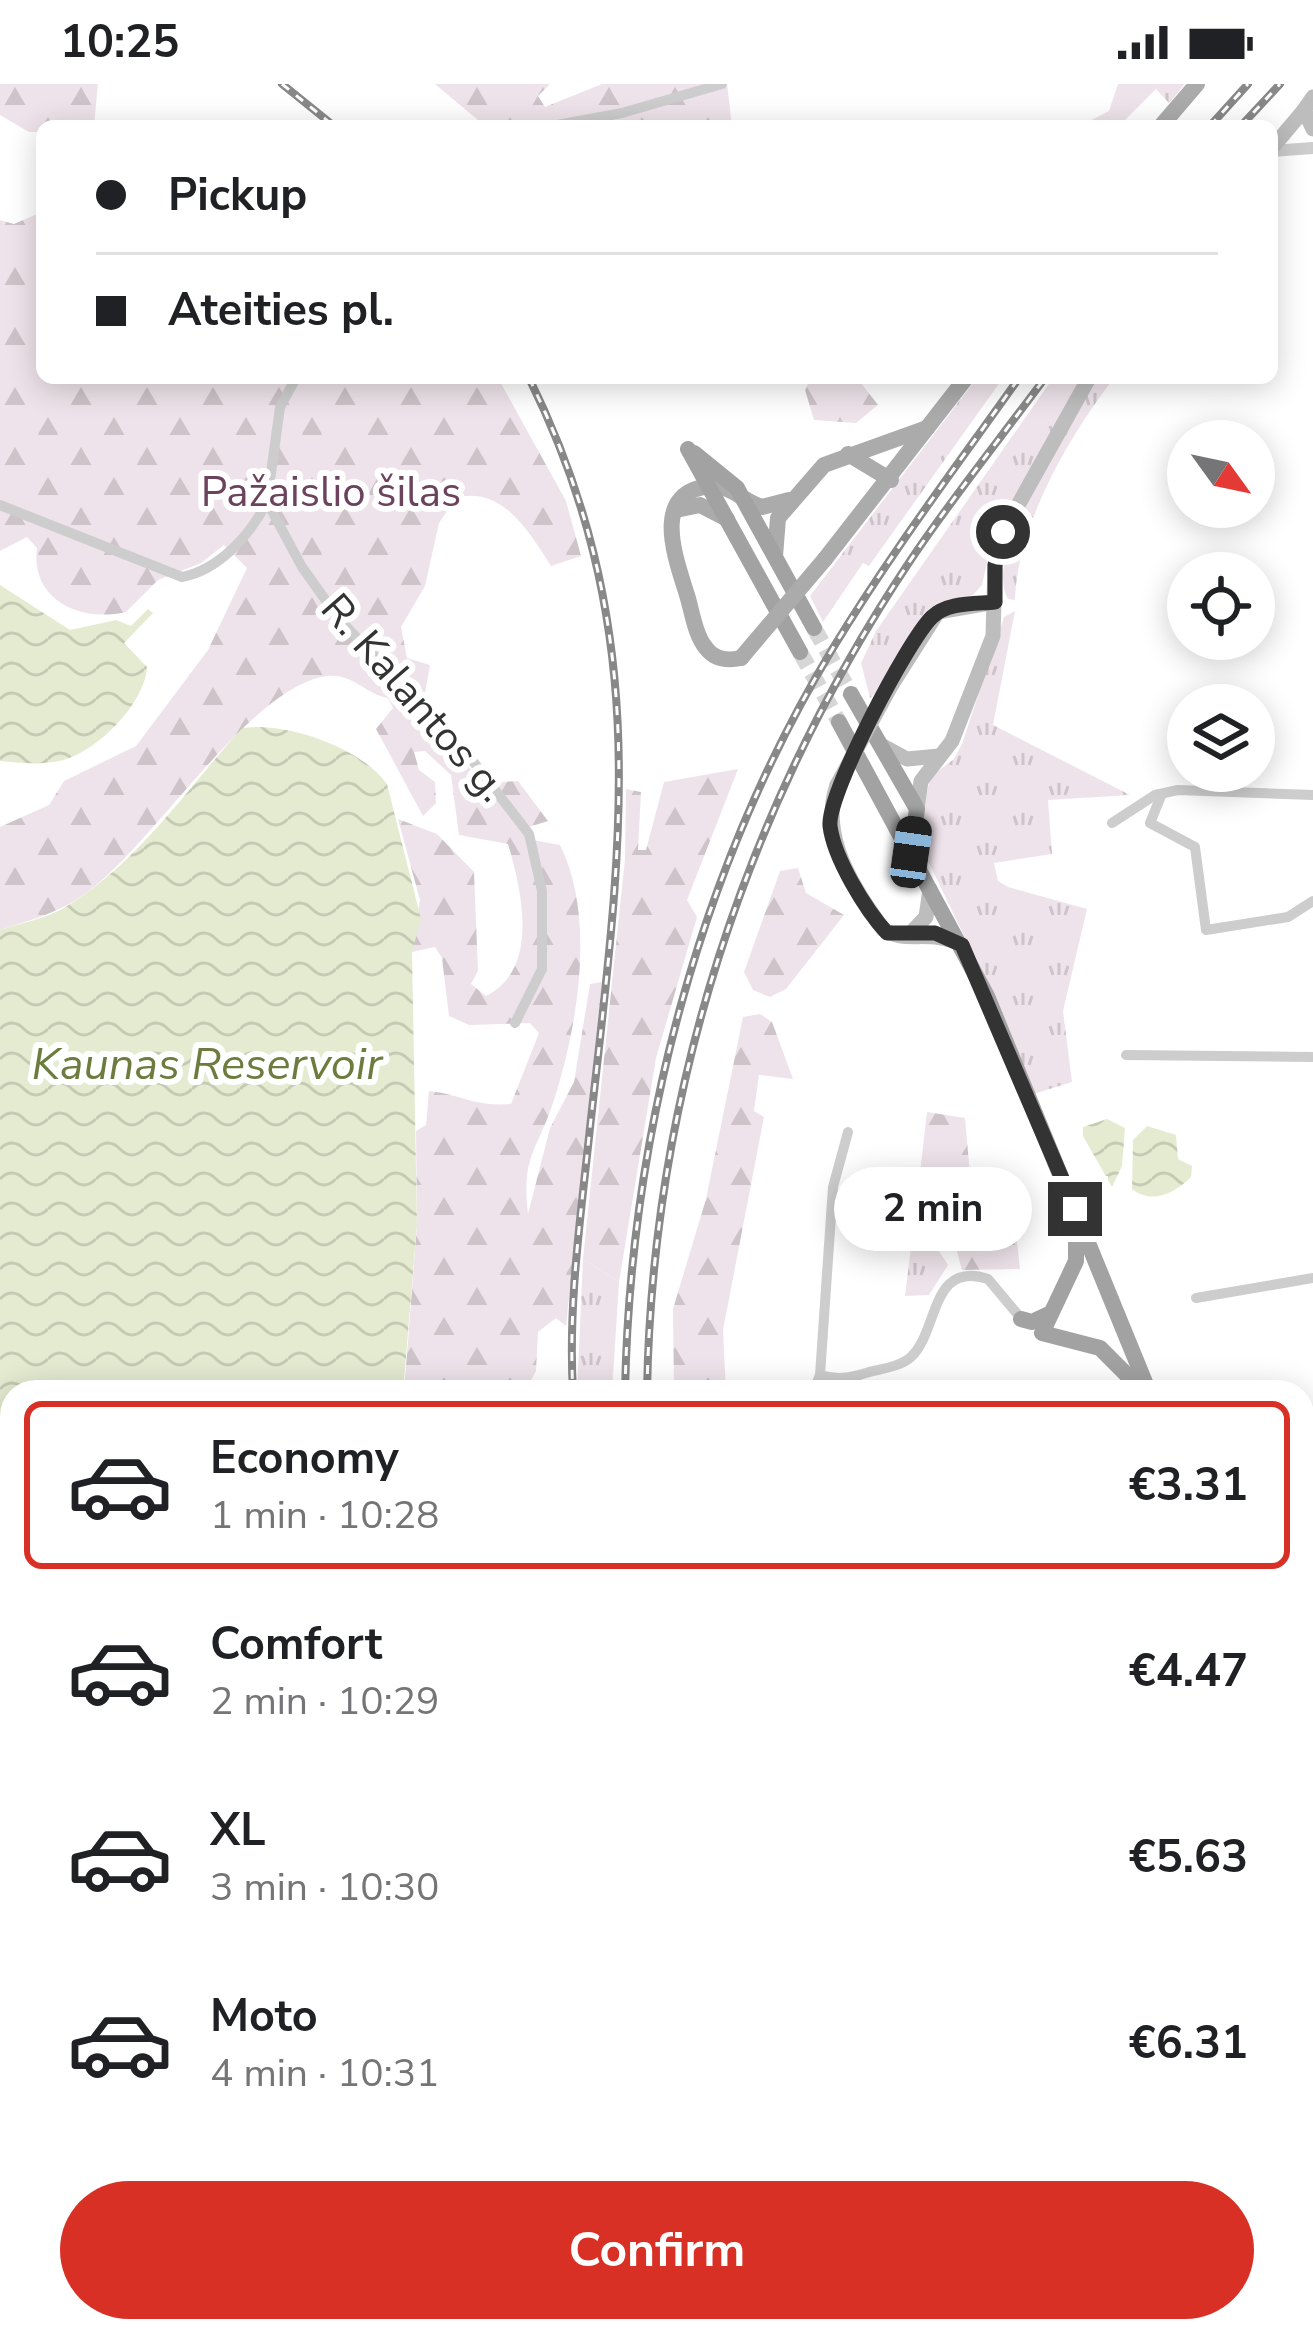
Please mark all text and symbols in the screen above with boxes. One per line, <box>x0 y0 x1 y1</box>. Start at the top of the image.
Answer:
text: 10:25 <box>60 12 179 73</box>
text: Pickup <box>168 165 307 226</box>
text: Ateities pl. <box>168 280 394 341</box>
north arrow <box>1167 420 1275 528</box>
map controls <box>1167 420 1275 792</box>
park label: Pažaislio šilas <box>201 464 461 521</box>
route start <box>976 505 1030 559</box>
button: locate <box>1167 552 1275 660</box>
street label: R. Kalantos g. <box>308 582 520 814</box>
button: layers <box>1167 684 1275 792</box>
car <box>888 814 934 890</box>
water label: Kaunas Reservoir <box>32 1034 384 1095</box>
callout: 2 min <box>835 1167 1033 1251</box>
text: 2 min <box>883 1182 983 1235</box>
route end <box>1048 1182 1102 1236</box>
text: Economy <box>210 1428 399 1489</box>
icon: car <box>66 1431 174 1539</box>
text: €3.31 <box>1129 1455 1248 1516</box>
text: 1 min · 10:28 <box>210 1489 439 1542</box>
text: Comfort <box>210 1614 382 1675</box>
icon: car <box>66 1617 174 1725</box>
text: €4.47 <box>1129 1641 1248 1702</box>
text: 2 min · 10:29 <box>210 1675 439 1728</box>
text: XL <box>210 1800 266 1861</box>
icon: car <box>66 1803 174 1911</box>
text: €5.63 <box>1129 1827 1248 1888</box>
text: 3 min · 10:30 <box>210 1861 439 1914</box>
text: Moto <box>210 1986 318 2047</box>
icon: car <box>66 1989 174 2097</box>
text: €6.31 <box>1129 2013 1248 2074</box>
text: 4 min · 10:31 <box>210 2047 439 2100</box>
button: Confirm <box>60 2181 1254 2319</box>

